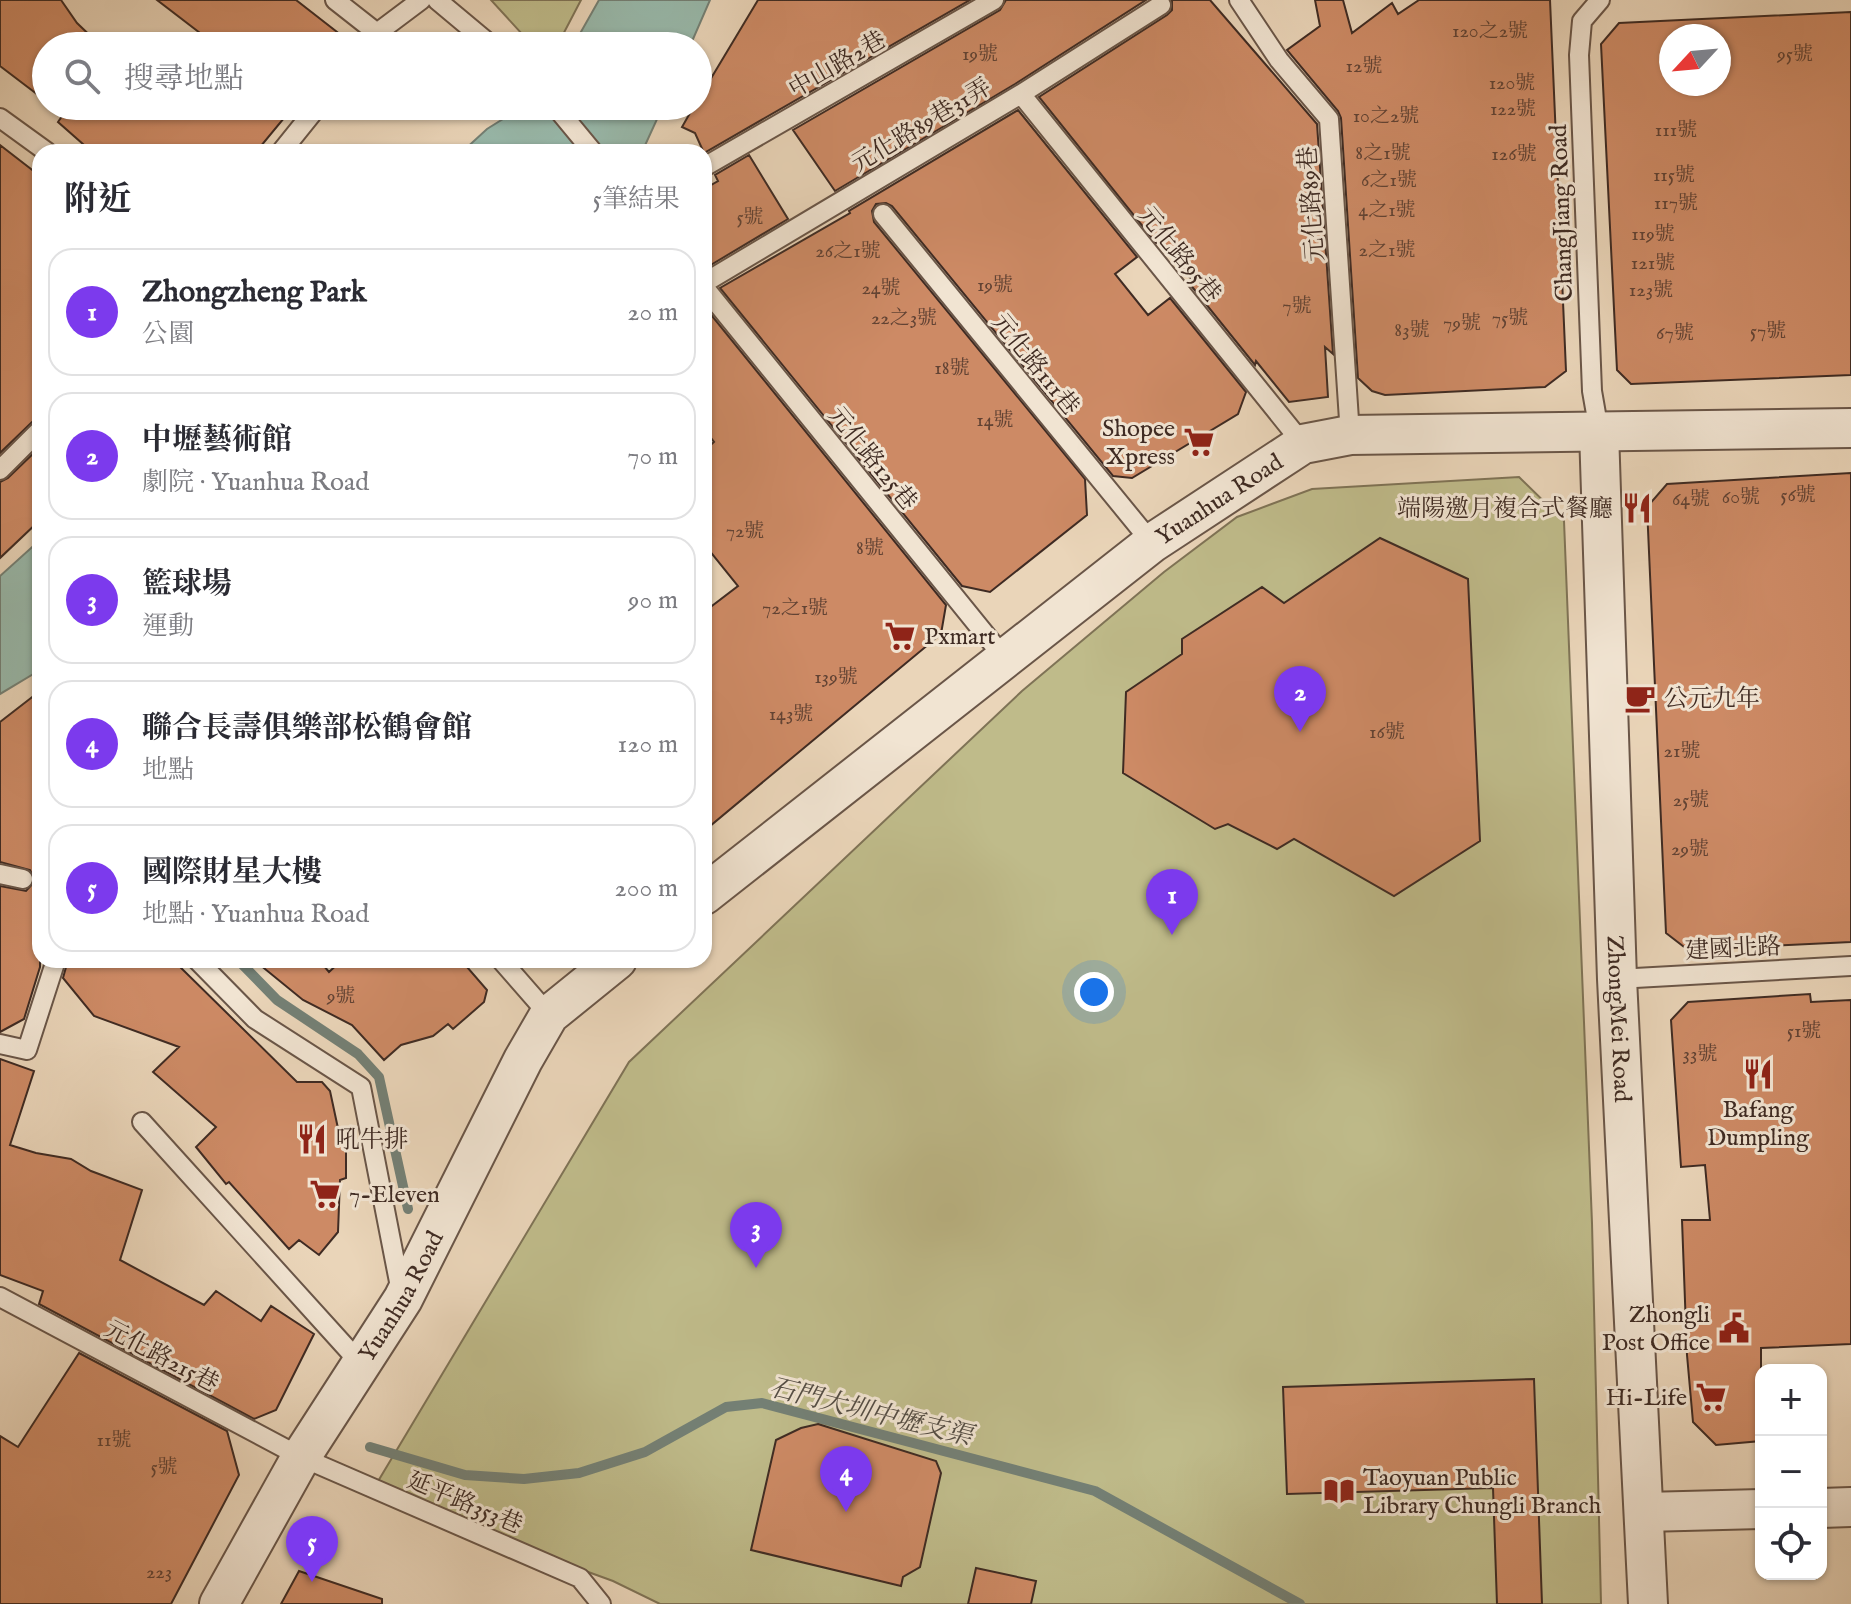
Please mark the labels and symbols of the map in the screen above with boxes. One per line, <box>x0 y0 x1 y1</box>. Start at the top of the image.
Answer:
house number: 120之2號 <box>1452 19 1528 44</box>
north arrow <box>1659 24 1731 96</box>
street label: 中山路2巷 <box>784 25 892 106</box>
house number: 19號 <box>962 42 998 67</box>
house number: 95號 <box>1776 42 1813 67</box>
house number: 12號 <box>1346 54 1382 79</box>
house number: 120號 <box>1489 71 1535 96</box>
street label: 元化路89巷31弄 <box>846 72 997 180</box>
house number: 122號 <box>1490 97 1536 122</box>
house number: 10之2號 <box>1353 104 1419 129</box>
house number: 111號 <box>1655 118 1697 143</box>
street label: ChangJiang Road <box>1544 124 1581 302</box>
house number: 8之1號 <box>1355 141 1411 166</box>
house number: 126號 <box>1491 142 1537 167</box>
street label: 元化路89巷 <box>1293 145 1332 263</box>
house number: 115號 <box>1653 163 1695 188</box>
house number: 6之1號 <box>1361 168 1417 193</box>
house number: 117號 <box>1654 191 1698 216</box>
house number: 4之1號 <box>1358 198 1416 223</box>
street label: 元化路95巷 <box>1131 200 1227 309</box>
house number: 5號 <box>736 205 764 230</box>
house number: 119號 <box>1631 222 1675 247</box>
house number: 2之1號 <box>1359 238 1415 263</box>
house number: 26之1號 <box>815 239 881 264</box>
house number: 121號 <box>1631 251 1675 276</box>
house number: 19號 <box>977 273 1013 298</box>
house number: 24號 <box>861 276 901 301</box>
house number: 123號 <box>1629 278 1673 303</box>
house number: 7號 <box>1282 294 1312 319</box>
house number: 22之3號 <box>871 306 937 331</box>
house number: 75號 <box>1492 306 1528 331</box>
street label: 元化路111巷 <box>984 307 1086 422</box>
house number: 79號 <box>1443 311 1481 336</box>
house number: 83號 <box>1394 318 1430 343</box>
house number: 57號 <box>1750 319 1786 344</box>
house number: 67號 <box>1656 321 1694 346</box>
house number: 18號 <box>934 356 970 381</box>
street label: 元化路125巷 <box>821 401 923 517</box>
house number: 14號 <box>976 408 1014 433</box>
place label: Shopee Xpress <box>1102 414 1175 473</box>
supermarket icon: Shopee Xpress <box>1182 425 1216 459</box>
street label: Yuanhua Road <box>1150 447 1290 553</box>
house number: 56號 <box>1780 483 1816 508</box>
house number: 60號 <box>1722 485 1760 510</box>
house number: 64號 <box>1672 487 1710 512</box>
restaurant icon: 端陽邀月複合式餐廳 <box>1620 491 1654 525</box>
place label: 端陽邀月複合式餐廳 <box>1397 494 1613 525</box>
house number: 72號 <box>726 519 764 544</box>
house number: 8號 <box>856 536 884 561</box>
house number: 72之1號 <box>762 596 828 621</box>
supermarket icon: Pxmart <box>883 619 917 653</box>
place label: Pxmart <box>924 622 996 653</box>
house number: 139號 <box>814 665 858 690</box>
pin: 2 <box>1274 666 1326 732</box>
cafe icon: 公元九年 <box>1623 681 1657 715</box>
place label: 公元九年 <box>1664 684 1760 715</box>
house number: 143號 <box>769 702 813 727</box>
house number: 16號 <box>1369 720 1405 745</box>
house number: 21號 <box>1664 739 1700 764</box>
house number: 25號 <box>1673 788 1709 813</box>
house number: 29號 <box>1671 837 1709 862</box>
pin: 1 <box>1146 869 1198 935</box>
street label: 建國北路 <box>1684 932 1782 967</box>
street label: ZhongMei Road <box>1599 935 1637 1103</box>
your location <box>1074 972 1114 1012</box>
house number: 9號 <box>326 984 355 1009</box>
house number: 51號 <box>1787 1019 1821 1044</box>
house number: 33號 <box>1683 1042 1717 1067</box>
restaurant icon: Bafang Dumpling <box>1741 1057 1775 1091</box>
place label: Bafang Dumpling <box>1707 1095 1810 1154</box>
restaurant icon: 吼牛排 <box>295 1122 329 1156</box>
place label: 吼牛排 <box>336 1125 408 1156</box>
supermarket icon: 7-Eleven <box>308 1177 342 1211</box>
place label: 7-Eleven <box>349 1180 440 1211</box>
pin: 3 <box>730 1202 782 1268</box>
street label: Yuanhua Road <box>353 1226 452 1368</box>
place label: Zhongli Post Office <box>1602 1300 1710 1359</box>
public building icon: Zhongli Post Office <box>1717 1311 1751 1345</box>
street label: 元化路215巷 <box>99 1314 224 1400</box>
water label: 石門大圳中壢支渠 <box>766 1371 978 1454</box>
supermarket icon: Hi-Life <box>1694 1380 1728 1414</box>
place label: Hi-Life <box>1606 1383 1687 1414</box>
house number: 11號 <box>97 1428 131 1453</box>
pin: 4 <box>820 1446 872 1512</box>
house number: 5號 <box>150 1455 178 1480</box>
place label: Taoyuan Public Library Chungli Branch <box>1363 1463 1602 1522</box>
street label: 延平路353巷 <box>402 1465 527 1542</box>
library icon: Taoyuan Public Library Chungli Branch <box>1322 1474 1356 1508</box>
pin: 5 <box>286 1516 338 1582</box>
house number: 223 <box>146 1560 172 1585</box>

